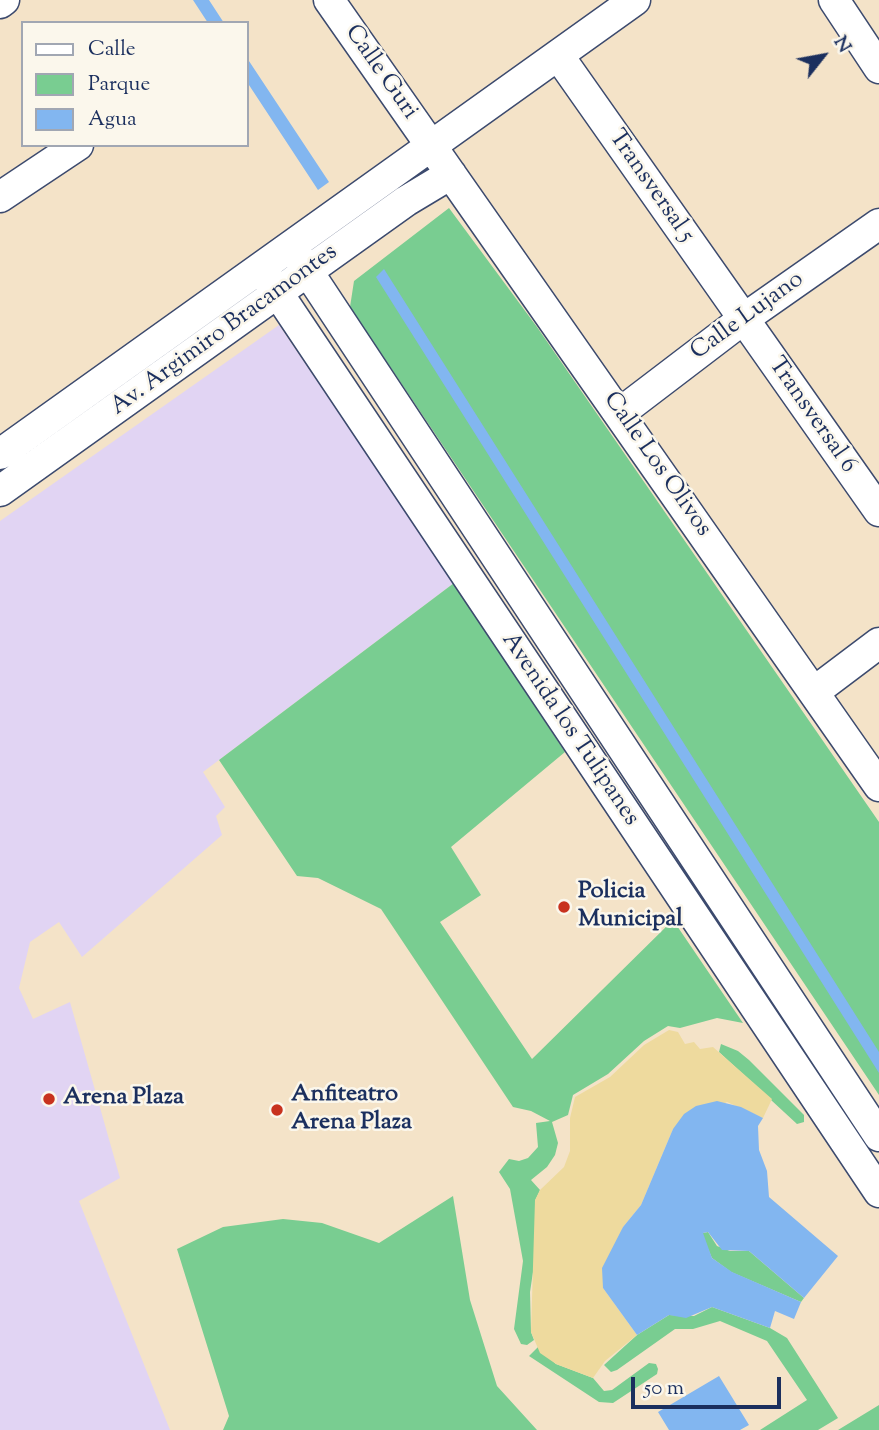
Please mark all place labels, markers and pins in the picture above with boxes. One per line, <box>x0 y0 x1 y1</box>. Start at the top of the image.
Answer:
place label: Policia Municipal <box>578 879 683 935</box>
marker: Policia Municipal <box>556 899 572 915</box>
place label: Anfiteatro Arena Plaza <box>291 1082 412 1138</box>
place label: Arena Plaza <box>63 1085 184 1113</box>
marker: Arena Plaza <box>41 1091 57 1107</box>
marker: Anfiteatro Arena Plaza <box>269 1102 285 1118</box>

